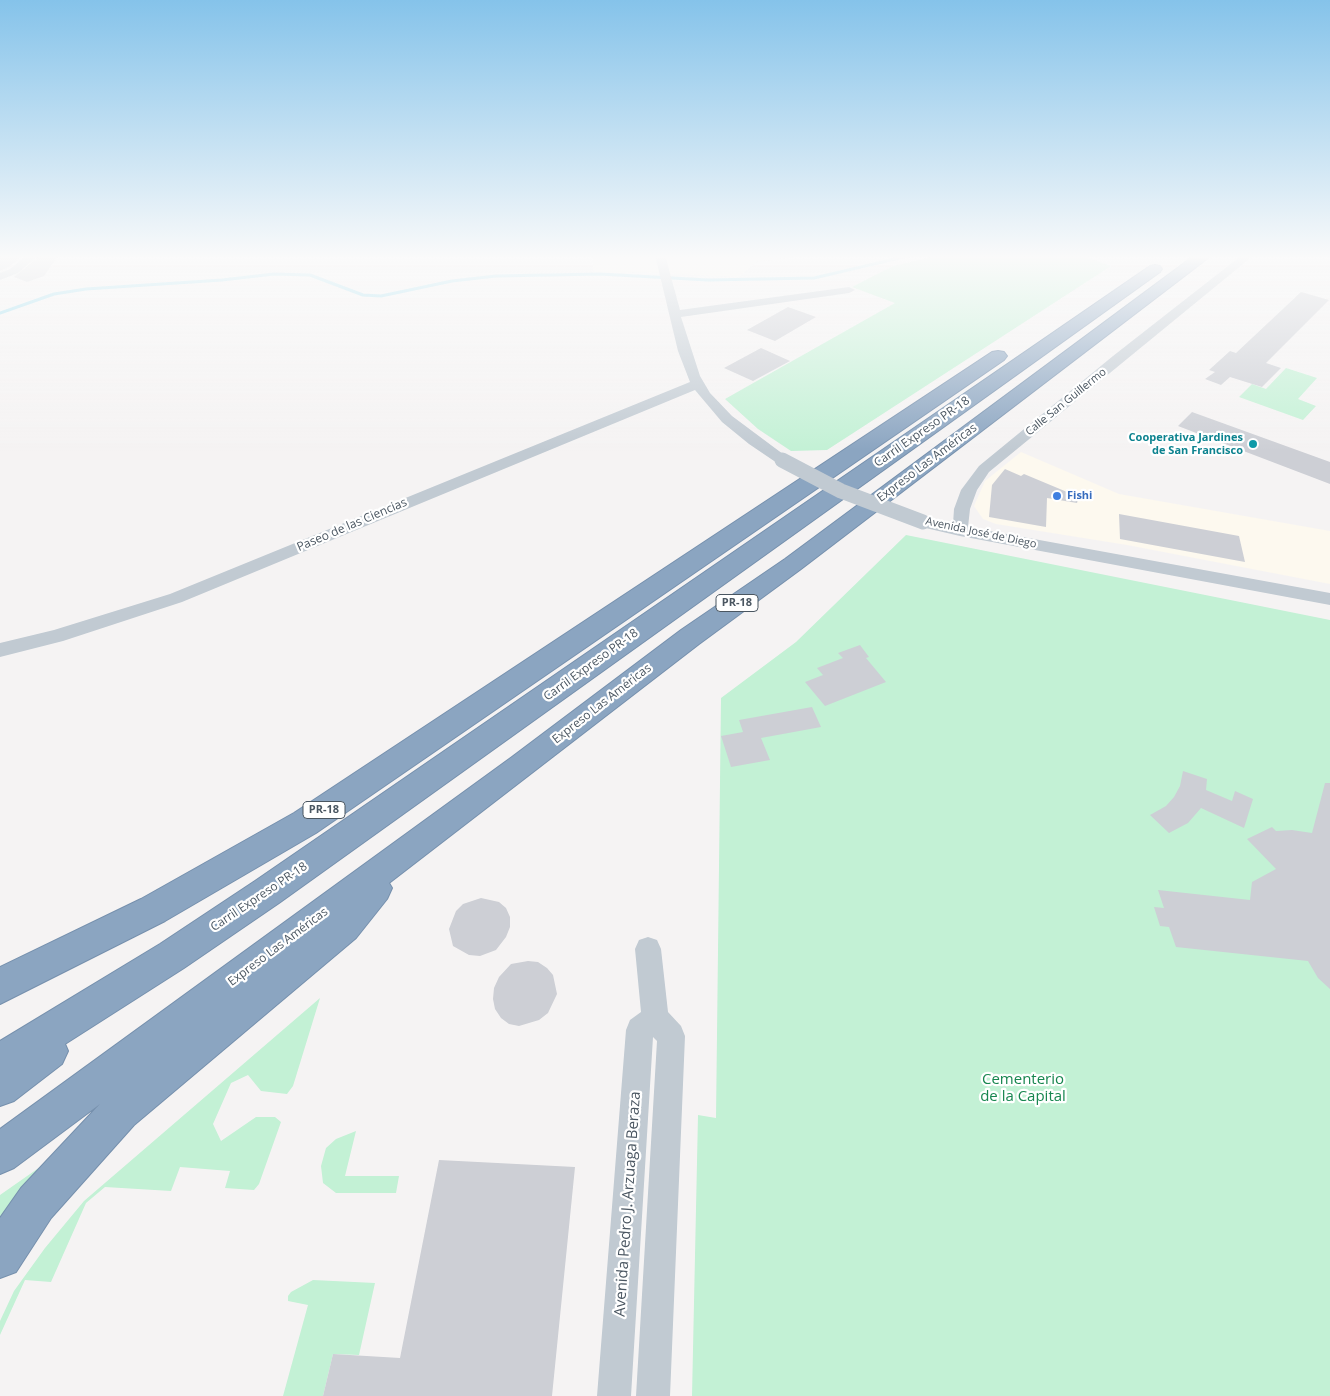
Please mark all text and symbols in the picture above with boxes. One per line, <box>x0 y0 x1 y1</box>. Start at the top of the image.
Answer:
street label: Calle San Guillermo <box>1023 365 1109 439</box>
street label: Carril Expreso PR-18 <box>871 394 973 470</box>
street label: Expreso Las Américas <box>874 421 980 505</box>
place label: Cooperativa Jardines de San Francisco <box>1129 431 1243 457</box>
marker: Cooperativa Jardines de San Francisco <box>1247 438 1259 450</box>
place label: Fishi <box>1067 489 1092 503</box>
marker: Fishi <box>1051 490 1063 502</box>
street label: Paseo de las Ciencias <box>295 495 409 555</box>
street label: Avenida José de Diego <box>924 515 1038 551</box>
road number: PR-18 <box>716 594 758 612</box>
street label: Carril Expreso PR-18 <box>541 626 641 704</box>
street label: Expreso Las Américas <box>550 661 654 747</box>
road number: PR-18 <box>303 802 345 818</box>
street label: Carril Expreso PR-18 <box>208 859 310 935</box>
street label: Expreso Las Américas <box>225 905 331 989</box>
park label: Cementerio de la Capital <box>980 1071 1066 1106</box>
street label: Avenida Pedro J. Arzuaga Beraza <box>611 1091 645 1317</box>

